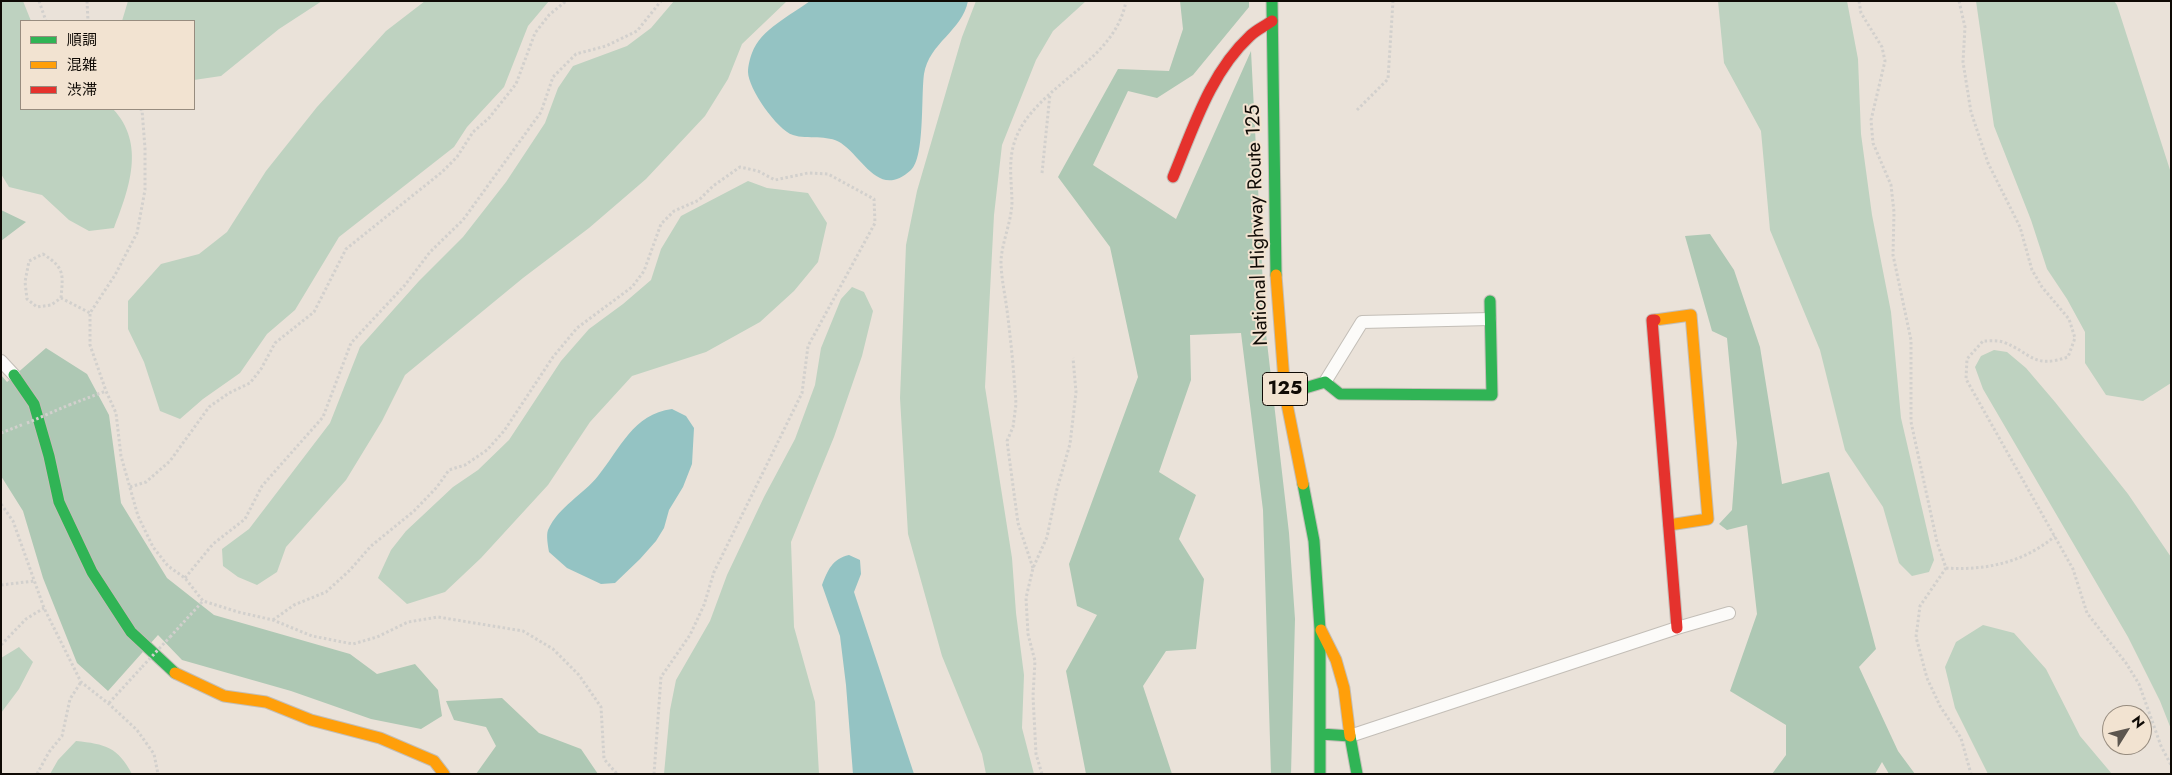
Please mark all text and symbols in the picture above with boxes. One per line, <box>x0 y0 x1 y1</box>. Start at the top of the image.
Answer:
legend <box>20 20 195 110</box>
text: 順調 <box>67 29 97 51</box>
text: 混雑 <box>67 54 97 76</box>
text: 渋滞 <box>67 79 97 101</box>
street label: National Highway Route 125 <box>1242 104 1274 346</box>
road number: 125 <box>1262 372 1308 406</box>
north arrow <box>2102 705 2152 755</box>
text: N <box>2127 711 2150 732</box>

